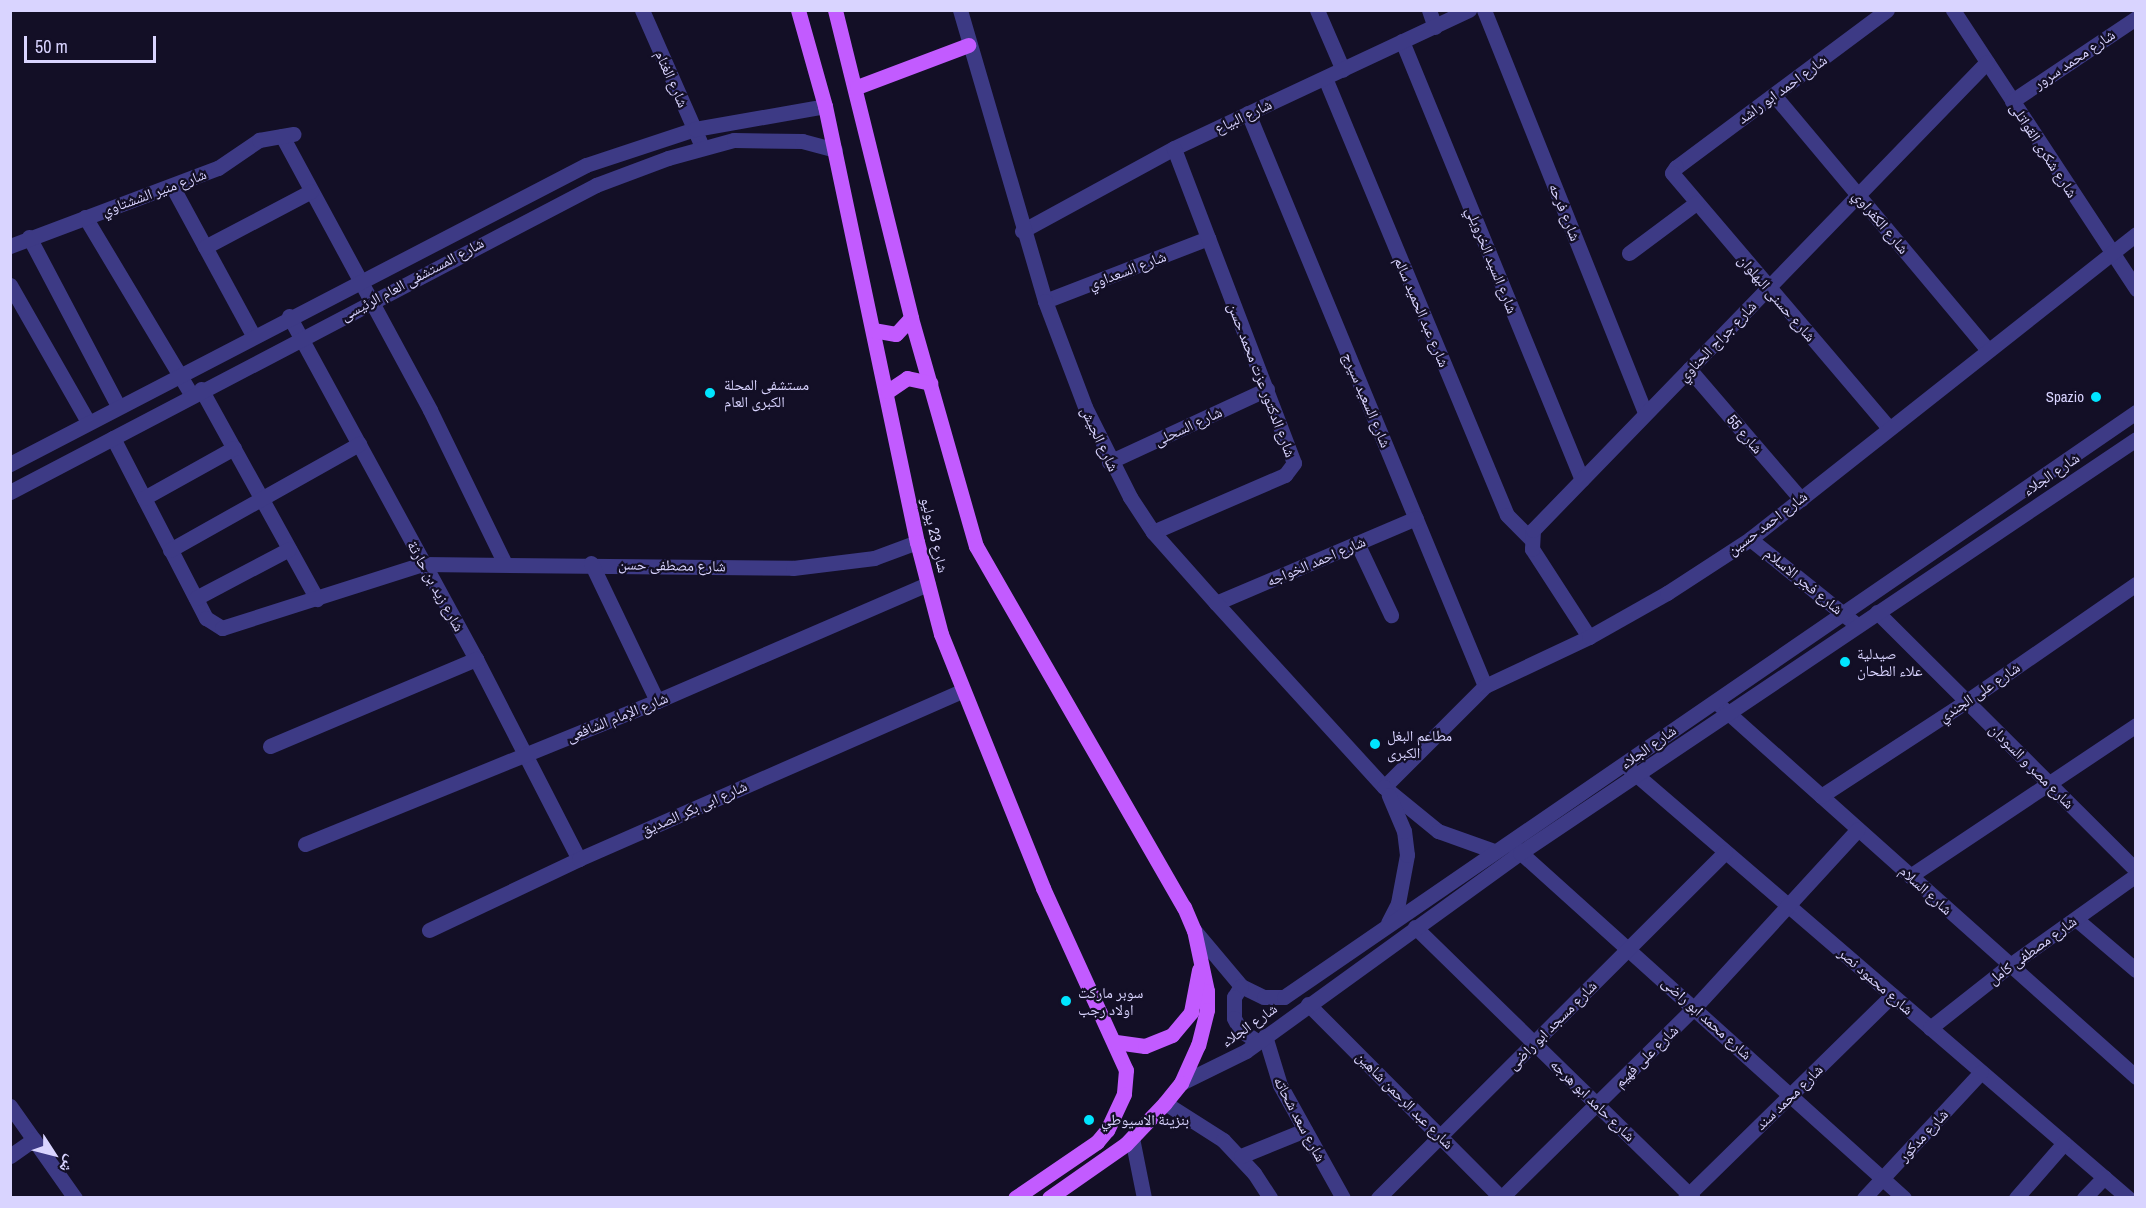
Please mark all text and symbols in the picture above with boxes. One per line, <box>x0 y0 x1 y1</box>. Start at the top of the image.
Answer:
scale bar <box>27 24 159 62</box>
street label: شارع محمد سرور <box>2030 25 2118 93</box>
text: 50 m <box>35 34 68 59</box>
street label: شارع الغنام <box>651 48 693 110</box>
street label: شارع احمد ابو راشد <box>1734 50 1830 128</box>
street label: شارع البياع <box>1211 95 1275 137</box>
street label: شارع شكرى القواتلى <box>2007 99 2081 201</box>
street label: شارع منير الششتاوي <box>99 165 209 219</box>
street label: شارع فرحه <box>1545 181 1585 243</box>
street label: شارع الكفراوي <box>1849 187 1913 257</box>
street label: شارع السيد الخرويلي <box>1462 204 1522 316</box>
street label: شارع المستشفى العام الرئيسى <box>337 234 487 324</box>
street label: شارع السعداوي <box>1086 247 1168 293</box>
street label: شارع حسنى البهلوان <box>1734 251 1820 345</box>
street label: شارع عبد الحميد سالم <box>1391 254 1453 370</box>
street label: شارع جراج الحناوي <box>1674 297 1760 385</box>
street label: شارع الدكتور عزت محمد حسن <box>1224 300 1300 460</box>
street label: شارع السعيد سيرج <box>1339 350 1395 450</box>
place label: مستشفى المحلة الكبرى العام <box>724 375 809 410</box>
marker: مستشفى المحلة الكبرى العام <box>701 384 719 402</box>
place label: Spazio <box>2046 388 2084 406</box>
marker: Spazio <box>2089 390 2103 404</box>
street label: شارع السحلى <box>1151 403 1225 449</box>
street label: شارع الجيش <box>1077 404 1123 474</box>
street label: شارع 55 <box>1723 411 1767 457</box>
street label: شارع الجلاء <box>2019 449 2083 499</box>
street label: شارع احمد حسين <box>1723 487 1811 559</box>
street label: شارع 23 يوليو <box>918 496 952 574</box>
street label: شارع احمد الخواجه <box>1264 532 1368 590</box>
street label: شارع زيد بن حارثة <box>404 538 468 634</box>
street label: شارع فجر الاسلام <box>1761 544 1847 618</box>
street label: شارع مصطفى حسن <box>618 555 726 575</box>
place label: صيدلية علاء الطحان <box>1857 644 1922 679</box>
marker: صيدلية علاء الطحان <box>1838 655 1852 669</box>
street label: شارع على الجندي <box>1935 658 2023 726</box>
street label: شارع الإمام الشافعى <box>564 688 670 746</box>
street label: شارع مصر و السودان <box>1986 720 2078 812</box>
street label: شارع الجلاء <box>1616 721 1680 773</box>
place label: مطاعم البغل الكبرى <box>1387 726 1452 761</box>
marker: مطاعم البغل الكبرى <box>1368 737 1382 751</box>
street label: شارع ابى بكر الصديق <box>638 777 750 839</box>
street label: شارع السلام <box>1896 862 1956 918</box>
street label: شارع مصطفى كامل <box>1984 912 2080 988</box>
street label: شارع محمود نصر <box>1835 944 1917 1018</box>
street label: شارع محمد ابو راضى <box>1658 973 1756 1063</box>
street label: شارع مسجد ابو راضى <box>1504 977 1600 1073</box>
place label: سوبر ماركت اولاد رجب <box>1078 983 1143 1018</box>
marker: سوبر ماركت اولاد رجب <box>1059 994 1073 1008</box>
street label: شارع الجلاء <box>1217 999 1281 1051</box>
street label: شارع على فهيم <box>1610 1021 1682 1091</box>
street label: شارع عبد الرحمن شاهين <box>1352 1047 1458 1153</box>
street label: شارع حامد ابو هرجه <box>1547 1055 1639 1145</box>
street label: شارع محمد سند <box>1752 1060 1826 1134</box>
street label: شارع سعد شحاته <box>1270 1073 1330 1165</box>
street label: شارع مدكور <box>1894 1105 1952 1165</box>
place label: بنزينة الاسيوطي <box>1101 1111 1189 1129</box>
marker: بنزينة الاسيوطي <box>1082 1113 1096 1127</box>
north arrow <box>24 1124 84 1184</box>
text: ش <box>55 1151 82 1178</box>

